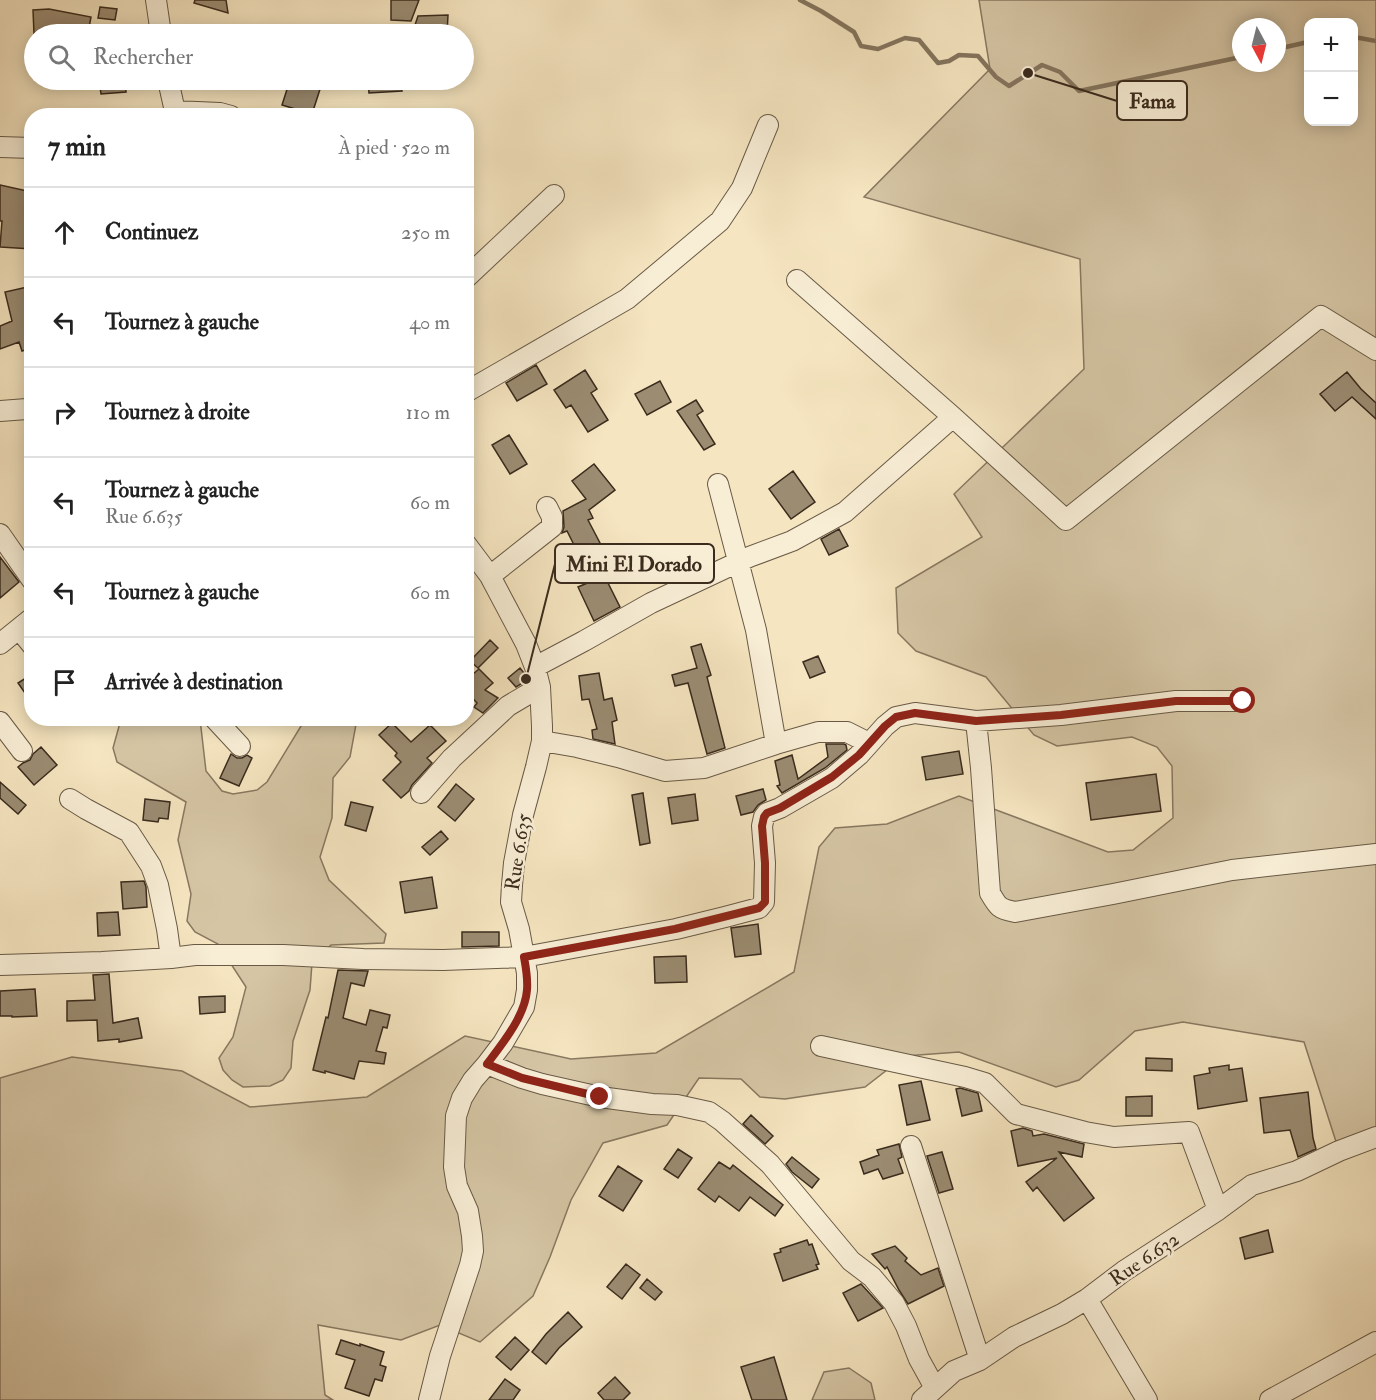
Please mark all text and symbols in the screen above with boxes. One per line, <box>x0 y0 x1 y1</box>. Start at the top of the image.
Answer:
north arrow <box>1232 18 1286 72</box>
map controls <box>1304 18 1358 126</box>
button: + <box>1304 18 1358 72</box>
search box <box>24 24 474 90</box>
icon: search <box>45 41 78 74</box>
text: Rechercher <box>93 43 193 71</box>
button: − <box>1304 72 1358 126</box>
callout: Fama <box>1117 81 1187 120</box>
text: Fama <box>1129 88 1176 115</box>
text: 7 min <box>48 131 106 163</box>
text: À pied · 520 m <box>338 135 450 160</box>
icon: ahead <box>48 216 81 249</box>
text: Continuez <box>105 218 198 246</box>
text: 250 m <box>401 220 450 245</box>
icon: left <box>48 306 81 339</box>
text: Tournez à gauche <box>105 308 259 336</box>
text: 40 m <box>409 310 450 335</box>
icon: right <box>48 396 81 429</box>
text: Tournez à droite <box>105 398 250 426</box>
text: 110 m <box>406 400 450 425</box>
text: Tournez à gauche <box>105 476 259 504</box>
icon: left <box>48 486 81 519</box>
text: 60 m <box>410 490 450 515</box>
text: Rue 6.635 <box>105 504 183 529</box>
callout: Mini El Dorado <box>555 544 714 583</box>
text: Mini El Dorado <box>565 551 702 578</box>
icon: left <box>48 576 81 609</box>
text: Tournez à gauche <box>105 578 259 606</box>
text: 60 m <box>410 580 450 605</box>
icon: arrive <box>48 666 81 699</box>
text: Arrivée à destination <box>105 668 283 696</box>
route start <box>1229 687 1255 713</box>
street label: Rue 6.635 <box>500 812 536 892</box>
route end <box>586 1083 612 1109</box>
street label: Rue 6.632 <box>1104 1227 1184 1291</box>

